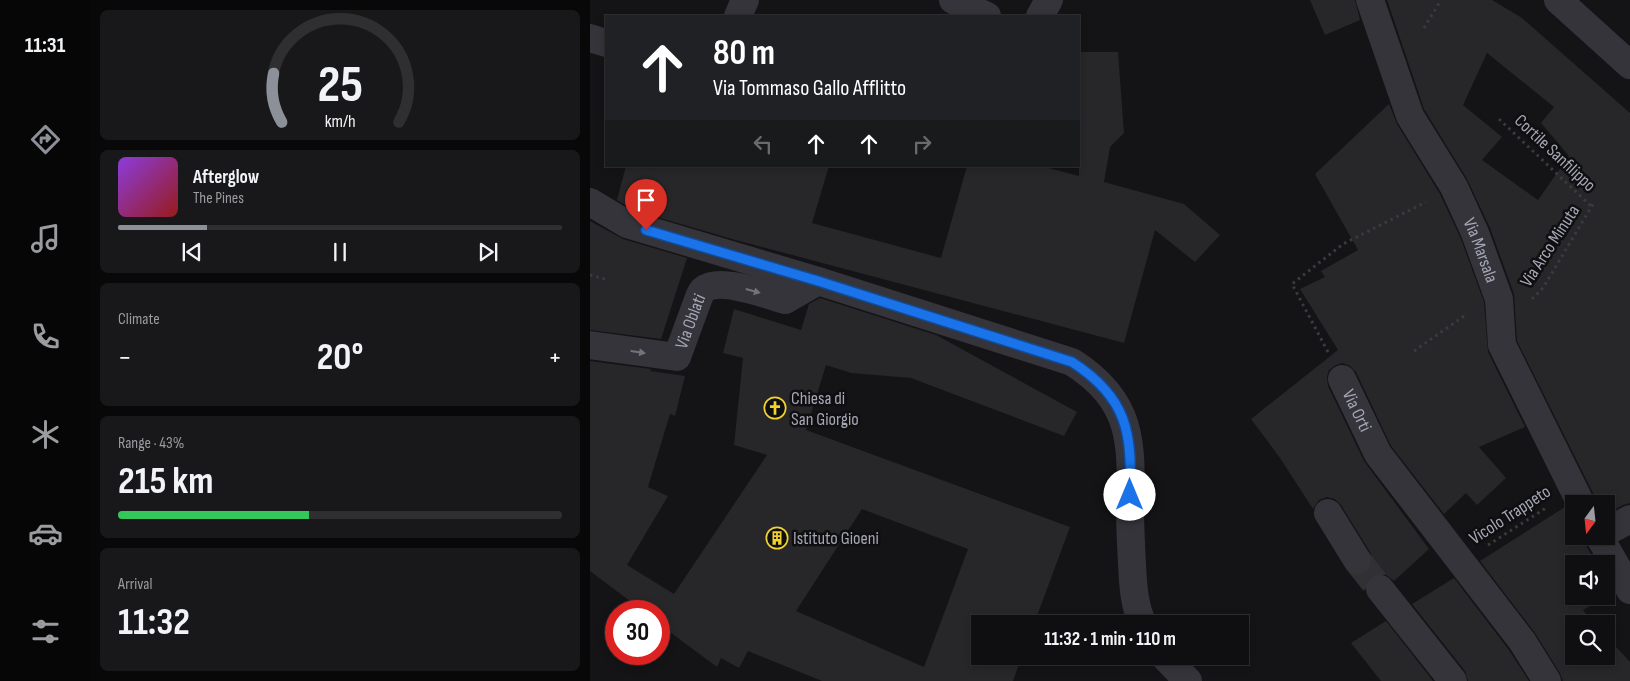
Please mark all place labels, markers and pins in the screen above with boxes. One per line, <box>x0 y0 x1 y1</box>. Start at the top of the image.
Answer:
pin <box>625 179 667 230</box>
place label: Chiesa di San Giorgio <box>791 388 859 430</box>
church icon: Chiesa di San Giorgio <box>763 396 787 420</box>
building icon: Istituto Gioeni <box>765 526 789 550</box>
place label: Istituto Gioeni <box>793 528 879 549</box>

